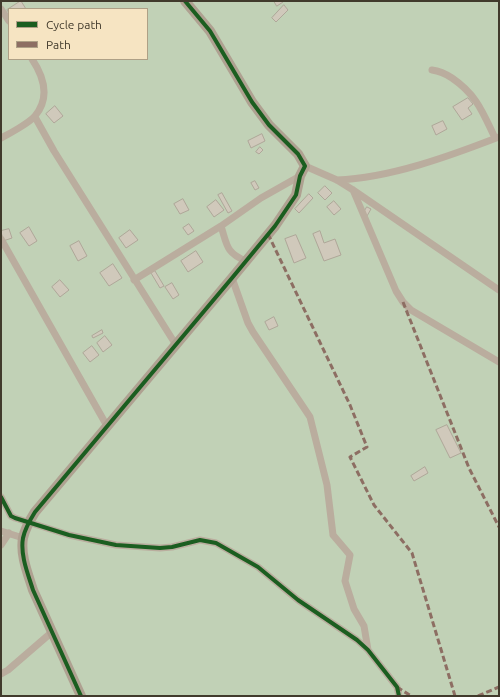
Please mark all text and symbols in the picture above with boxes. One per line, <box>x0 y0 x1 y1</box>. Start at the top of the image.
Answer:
legend <box>8 8 148 60</box>
text: Cycle path <box>46 18 102 31</box>
text: Path <box>46 38 71 51</box>

